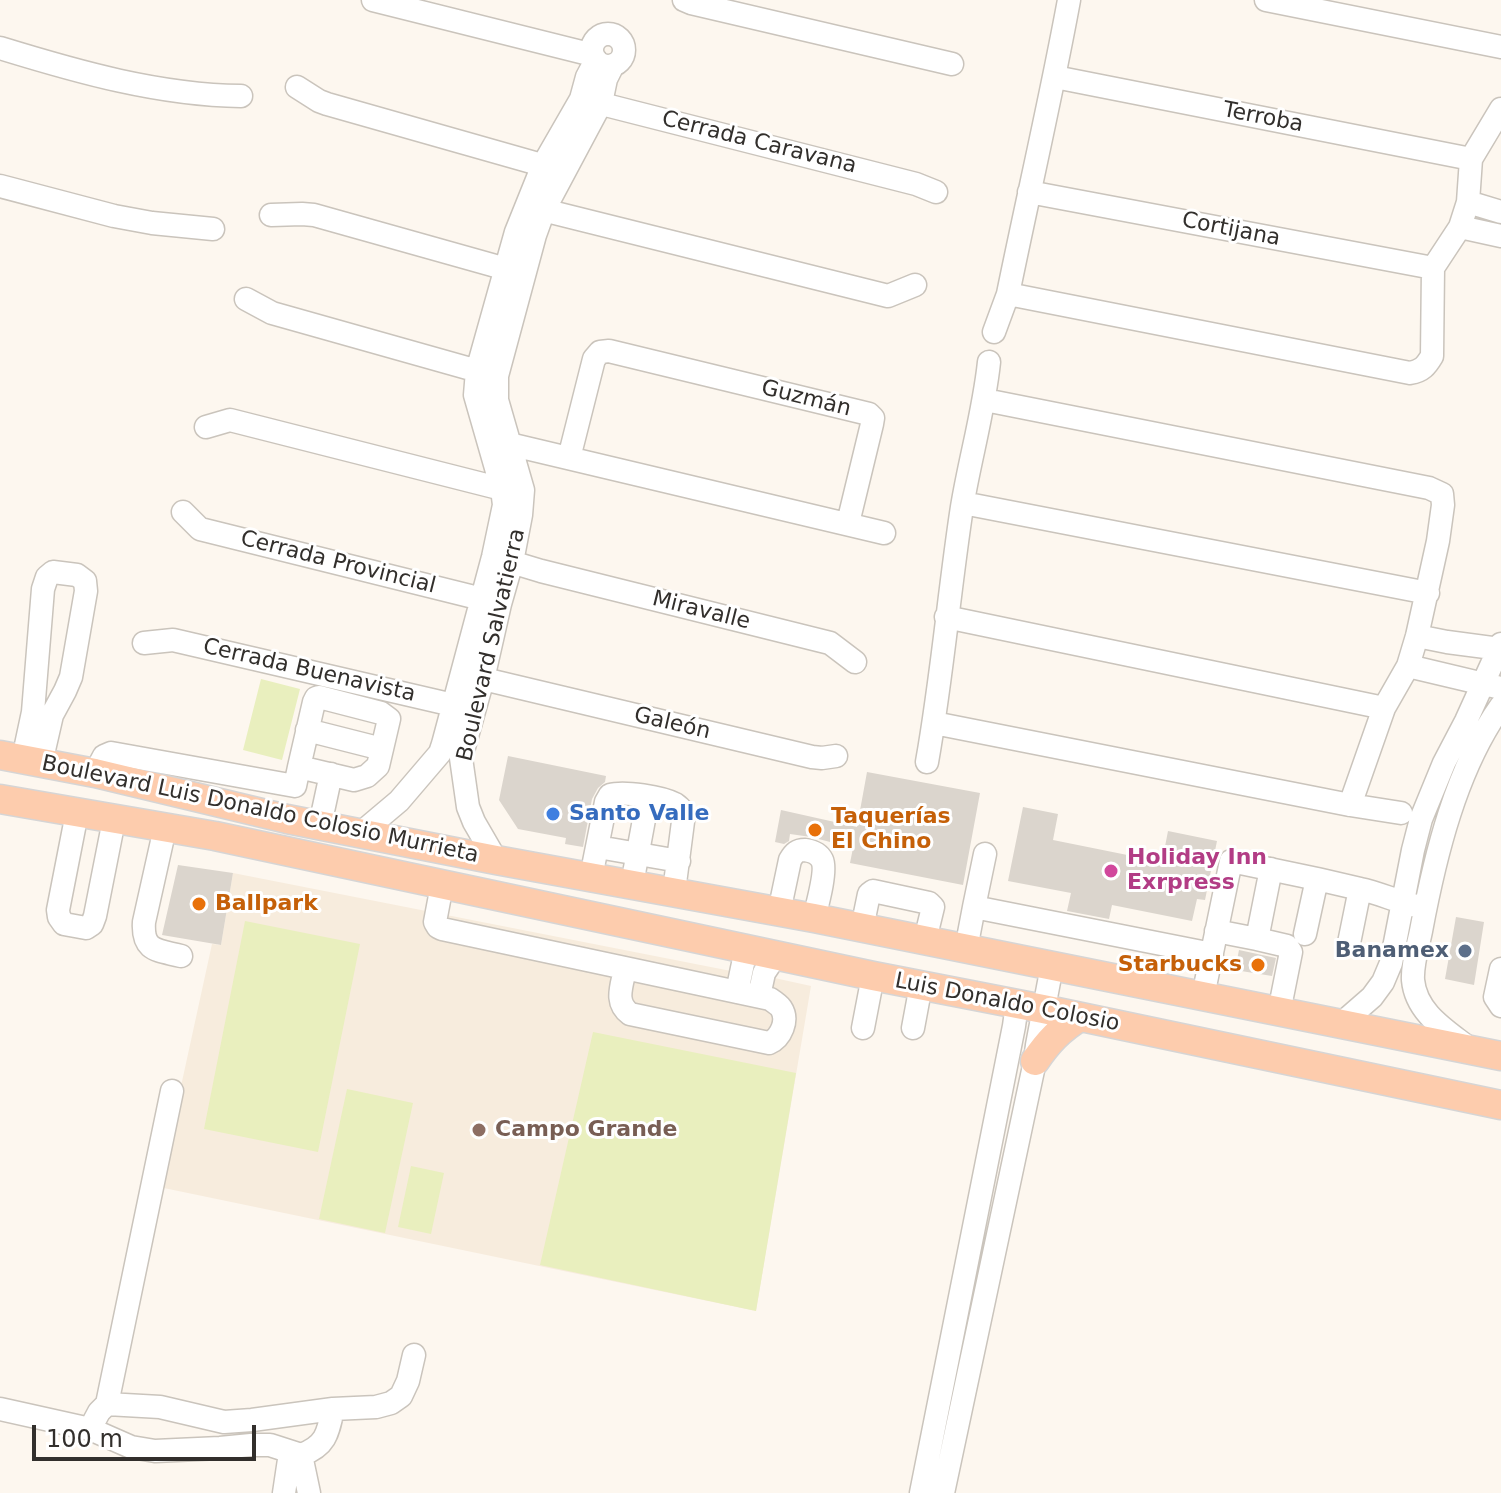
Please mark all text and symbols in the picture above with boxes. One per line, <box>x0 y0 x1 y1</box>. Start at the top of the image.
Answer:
street label: Terroba <box>1221 97 1305 139</box>
street label: Cerrada Caravana <box>659 106 859 180</box>
street label: Cortijana <box>1180 208 1282 252</box>
street label: Guzmán <box>758 375 854 423</box>
street label: Cerrada Provincial <box>238 526 438 600</box>
street label: Boulevard Salvatierra <box>452 526 532 764</box>
street label: Miravalle <box>649 586 753 636</box>
street label: Cerrada Buenavista <box>200 634 418 708</box>
street label: Galeón <box>631 702 713 746</box>
street label: Boulevard Luis Donaldo Colosio Murrieta <box>39 751 481 869</box>
place label: Santo Valle <box>569 801 709 827</box>
place label: Taquerías El Chino <box>831 804 951 856</box>
marker: Santo Valle <box>544 805 562 823</box>
marker: Taquerías El Chino <box>806 821 824 839</box>
place label: Holiday Inn Exrpress <box>1127 845 1267 896</box>
marker: Holiday Inn Exrpress <box>1102 862 1120 880</box>
place label: Ballpark <box>215 891 318 917</box>
marker: Ballpark <box>190 895 208 913</box>
place label: Banamex <box>1335 938 1449 964</box>
marker: Banamex <box>1456 942 1474 960</box>
place label: Starbucks <box>1118 952 1242 978</box>
marker: Starbucks <box>1249 956 1267 974</box>
street label: Luis Donaldo Colosio <box>892 968 1122 1038</box>
place label: Campo Grande <box>495 1117 678 1143</box>
marker: Campo Grande <box>470 1121 488 1139</box>
scale bar <box>36 1409 260 1459</box>
text: 100 m <box>46 1425 123 1453</box>

